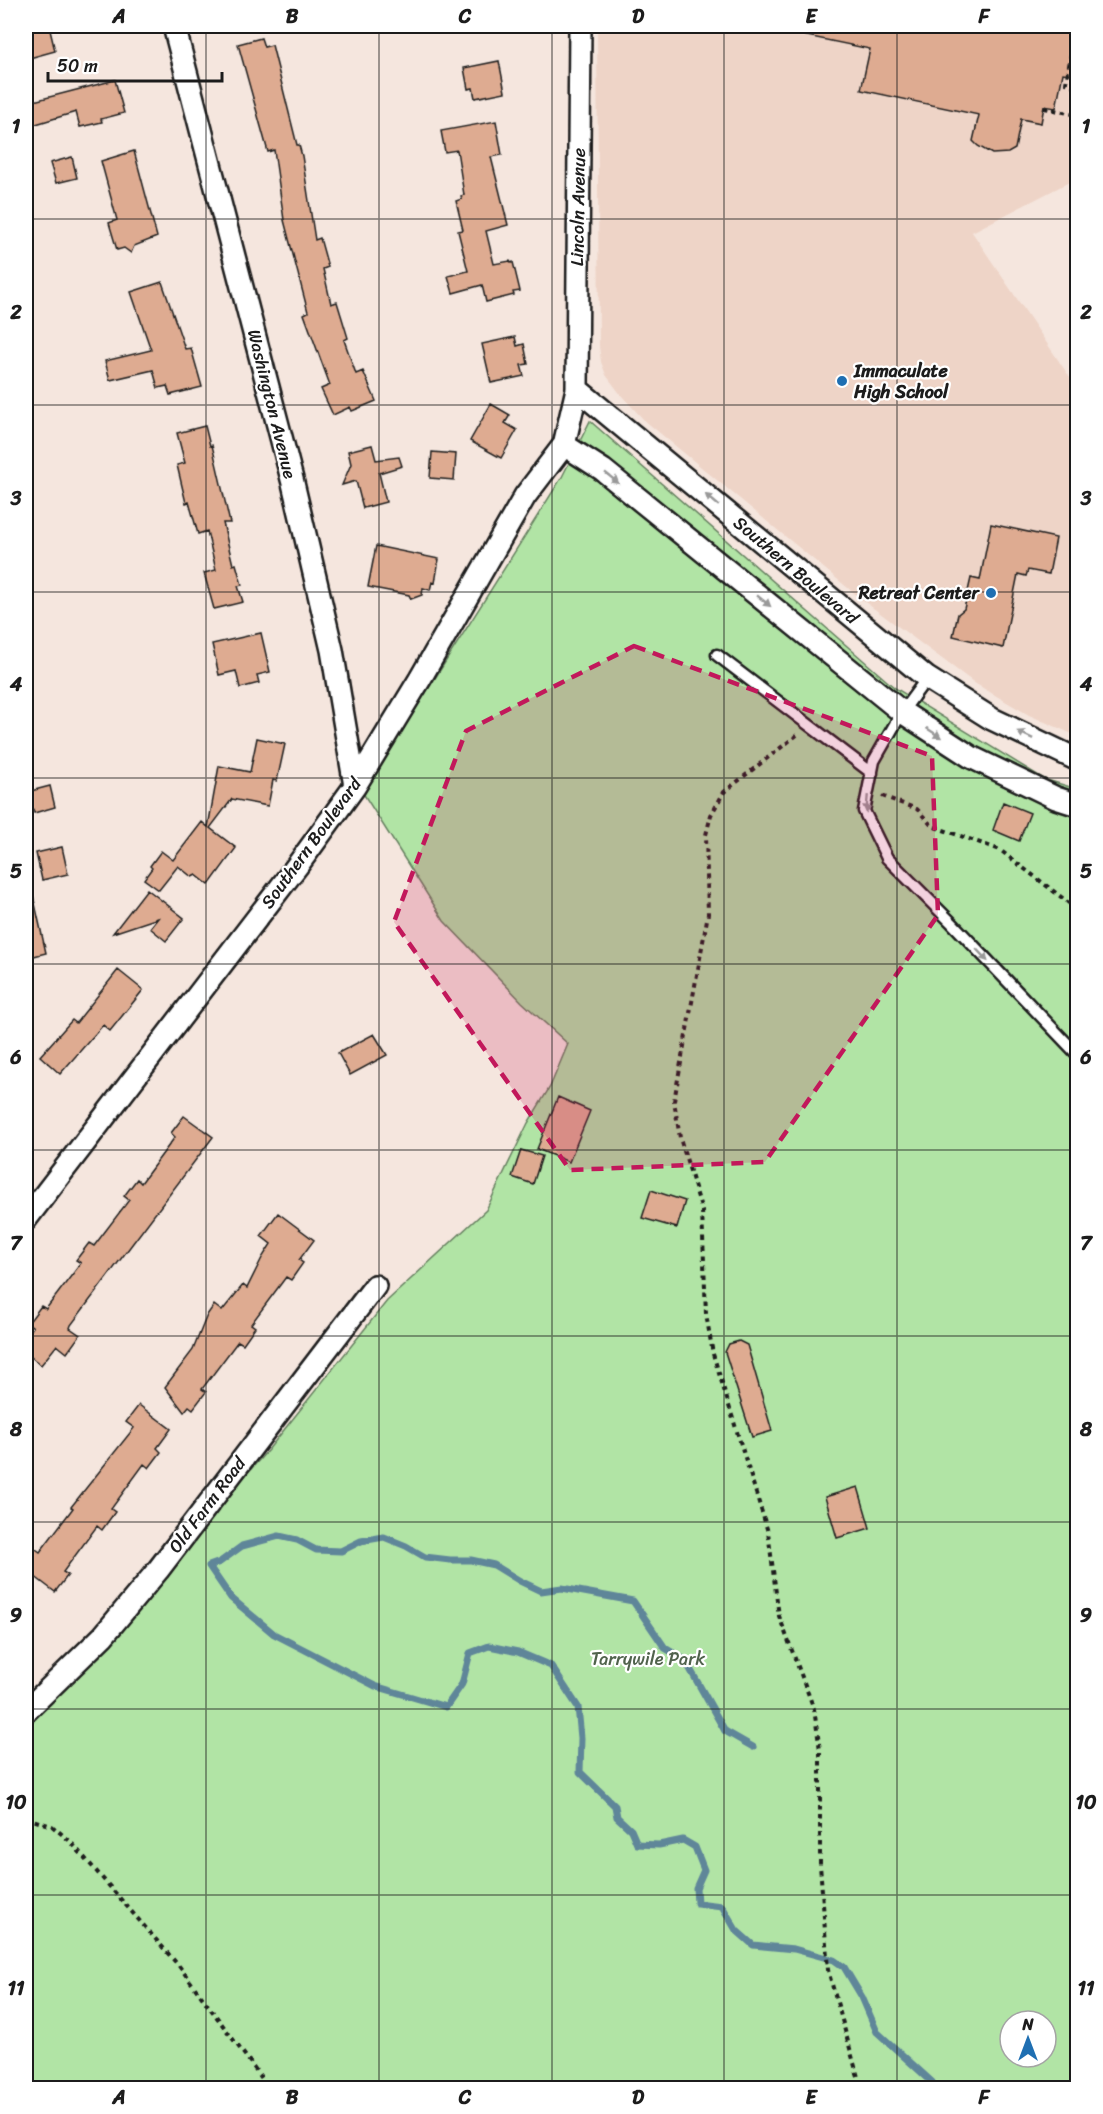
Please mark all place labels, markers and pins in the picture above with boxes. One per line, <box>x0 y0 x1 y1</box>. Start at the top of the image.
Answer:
place label: Immaculate High School <box>853 355 949 408</box>
marker: Immaculate High School <box>835 374 849 388</box>
place label: Retreat Center <box>858 577 981 609</box>
marker: Retreat Center <box>984 586 998 600</box>

